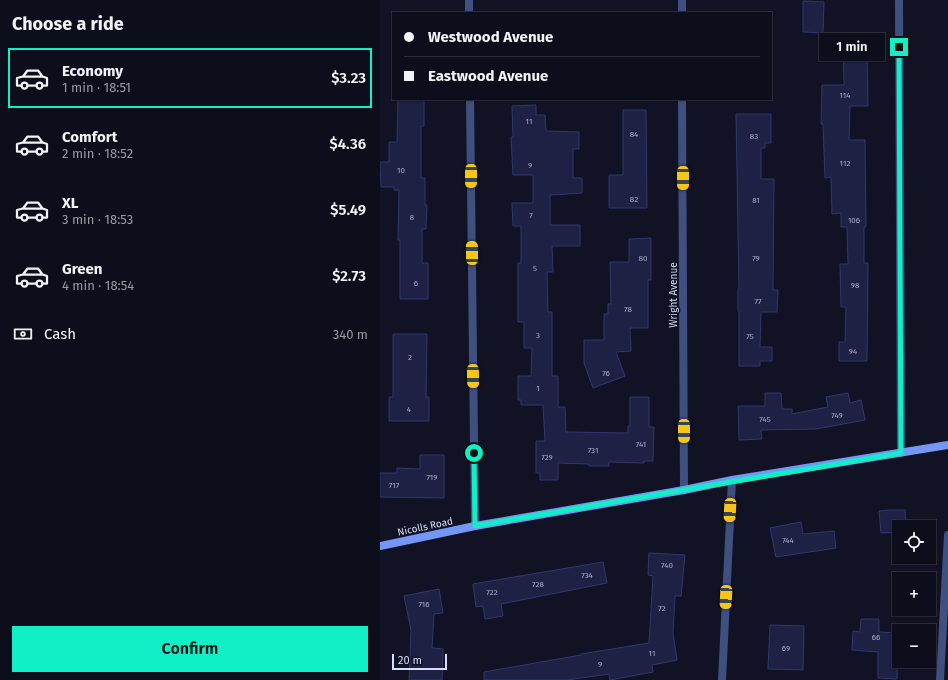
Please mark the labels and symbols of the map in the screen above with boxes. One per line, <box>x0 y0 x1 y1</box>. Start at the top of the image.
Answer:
callout: 1 min <box>819 33 885 61</box>
route end <box>890 38 908 56</box>
house number: 114 <box>839 91 851 100</box>
house number: 11 <box>526 117 532 126</box>
house number: 84 <box>630 130 639 139</box>
house number: 83 <box>750 132 758 141</box>
house number: 112 <box>840 159 850 168</box>
house number: 9 <box>528 161 532 170</box>
car <box>465 164 477 188</box>
house number: 10 <box>397 166 405 175</box>
car <box>677 166 689 190</box>
house number: 82 <box>630 195 638 204</box>
house number: 81 <box>752 196 760 205</box>
house number: 7 <box>529 211 533 220</box>
house number: 8 <box>410 213 415 222</box>
house number: 106 <box>848 216 860 225</box>
car <box>466 241 478 265</box>
house number: 80 <box>639 254 648 263</box>
house number: 79 <box>752 254 760 263</box>
street label: Wright Avenue <box>668 262 680 328</box>
house number: 5 <box>533 264 537 273</box>
house number: 6 <box>414 279 418 288</box>
house number: 98 <box>851 281 860 290</box>
house number: 77 <box>754 297 762 306</box>
house number: 78 <box>624 305 632 314</box>
house number: 3 <box>536 331 540 340</box>
house number: 75 <box>746 332 754 341</box>
house number: 94 <box>849 347 858 356</box>
house number: 2 <box>408 353 412 362</box>
car <box>467 364 479 388</box>
house number: 76 <box>602 369 610 378</box>
house number: 1 <box>536 384 540 393</box>
house number: 4 <box>407 405 412 414</box>
house number: 749 <box>831 411 843 420</box>
house number: 745 <box>759 415 771 424</box>
car <box>678 419 690 443</box>
house number: 741 <box>636 440 646 449</box>
route start <box>465 444 483 462</box>
house number: 731 <box>588 446 598 455</box>
house number: 729 <box>541 453 553 462</box>
house number: 719 <box>426 473 438 482</box>
house number: 717 <box>389 481 400 490</box>
car <box>723 498 737 522</box>
street label: Nicolls Road <box>396 515 454 539</box>
house number: 744 <box>782 536 795 545</box>
house number: 740 <box>661 561 674 570</box>
house number: 734 <box>581 571 594 580</box>
house number: 728 <box>532 580 544 589</box>
car <box>719 585 733 609</box>
house number: 722 <box>486 588 498 597</box>
house number: 716 <box>418 600 430 609</box>
house number: 72 <box>658 604 666 613</box>
house number: 66 <box>872 633 880 642</box>
house number: 69 <box>782 644 790 653</box>
house number: 11 <box>649 649 655 658</box>
scale bar <box>392 652 447 671</box>
house number: 9 <box>598 660 602 669</box>

